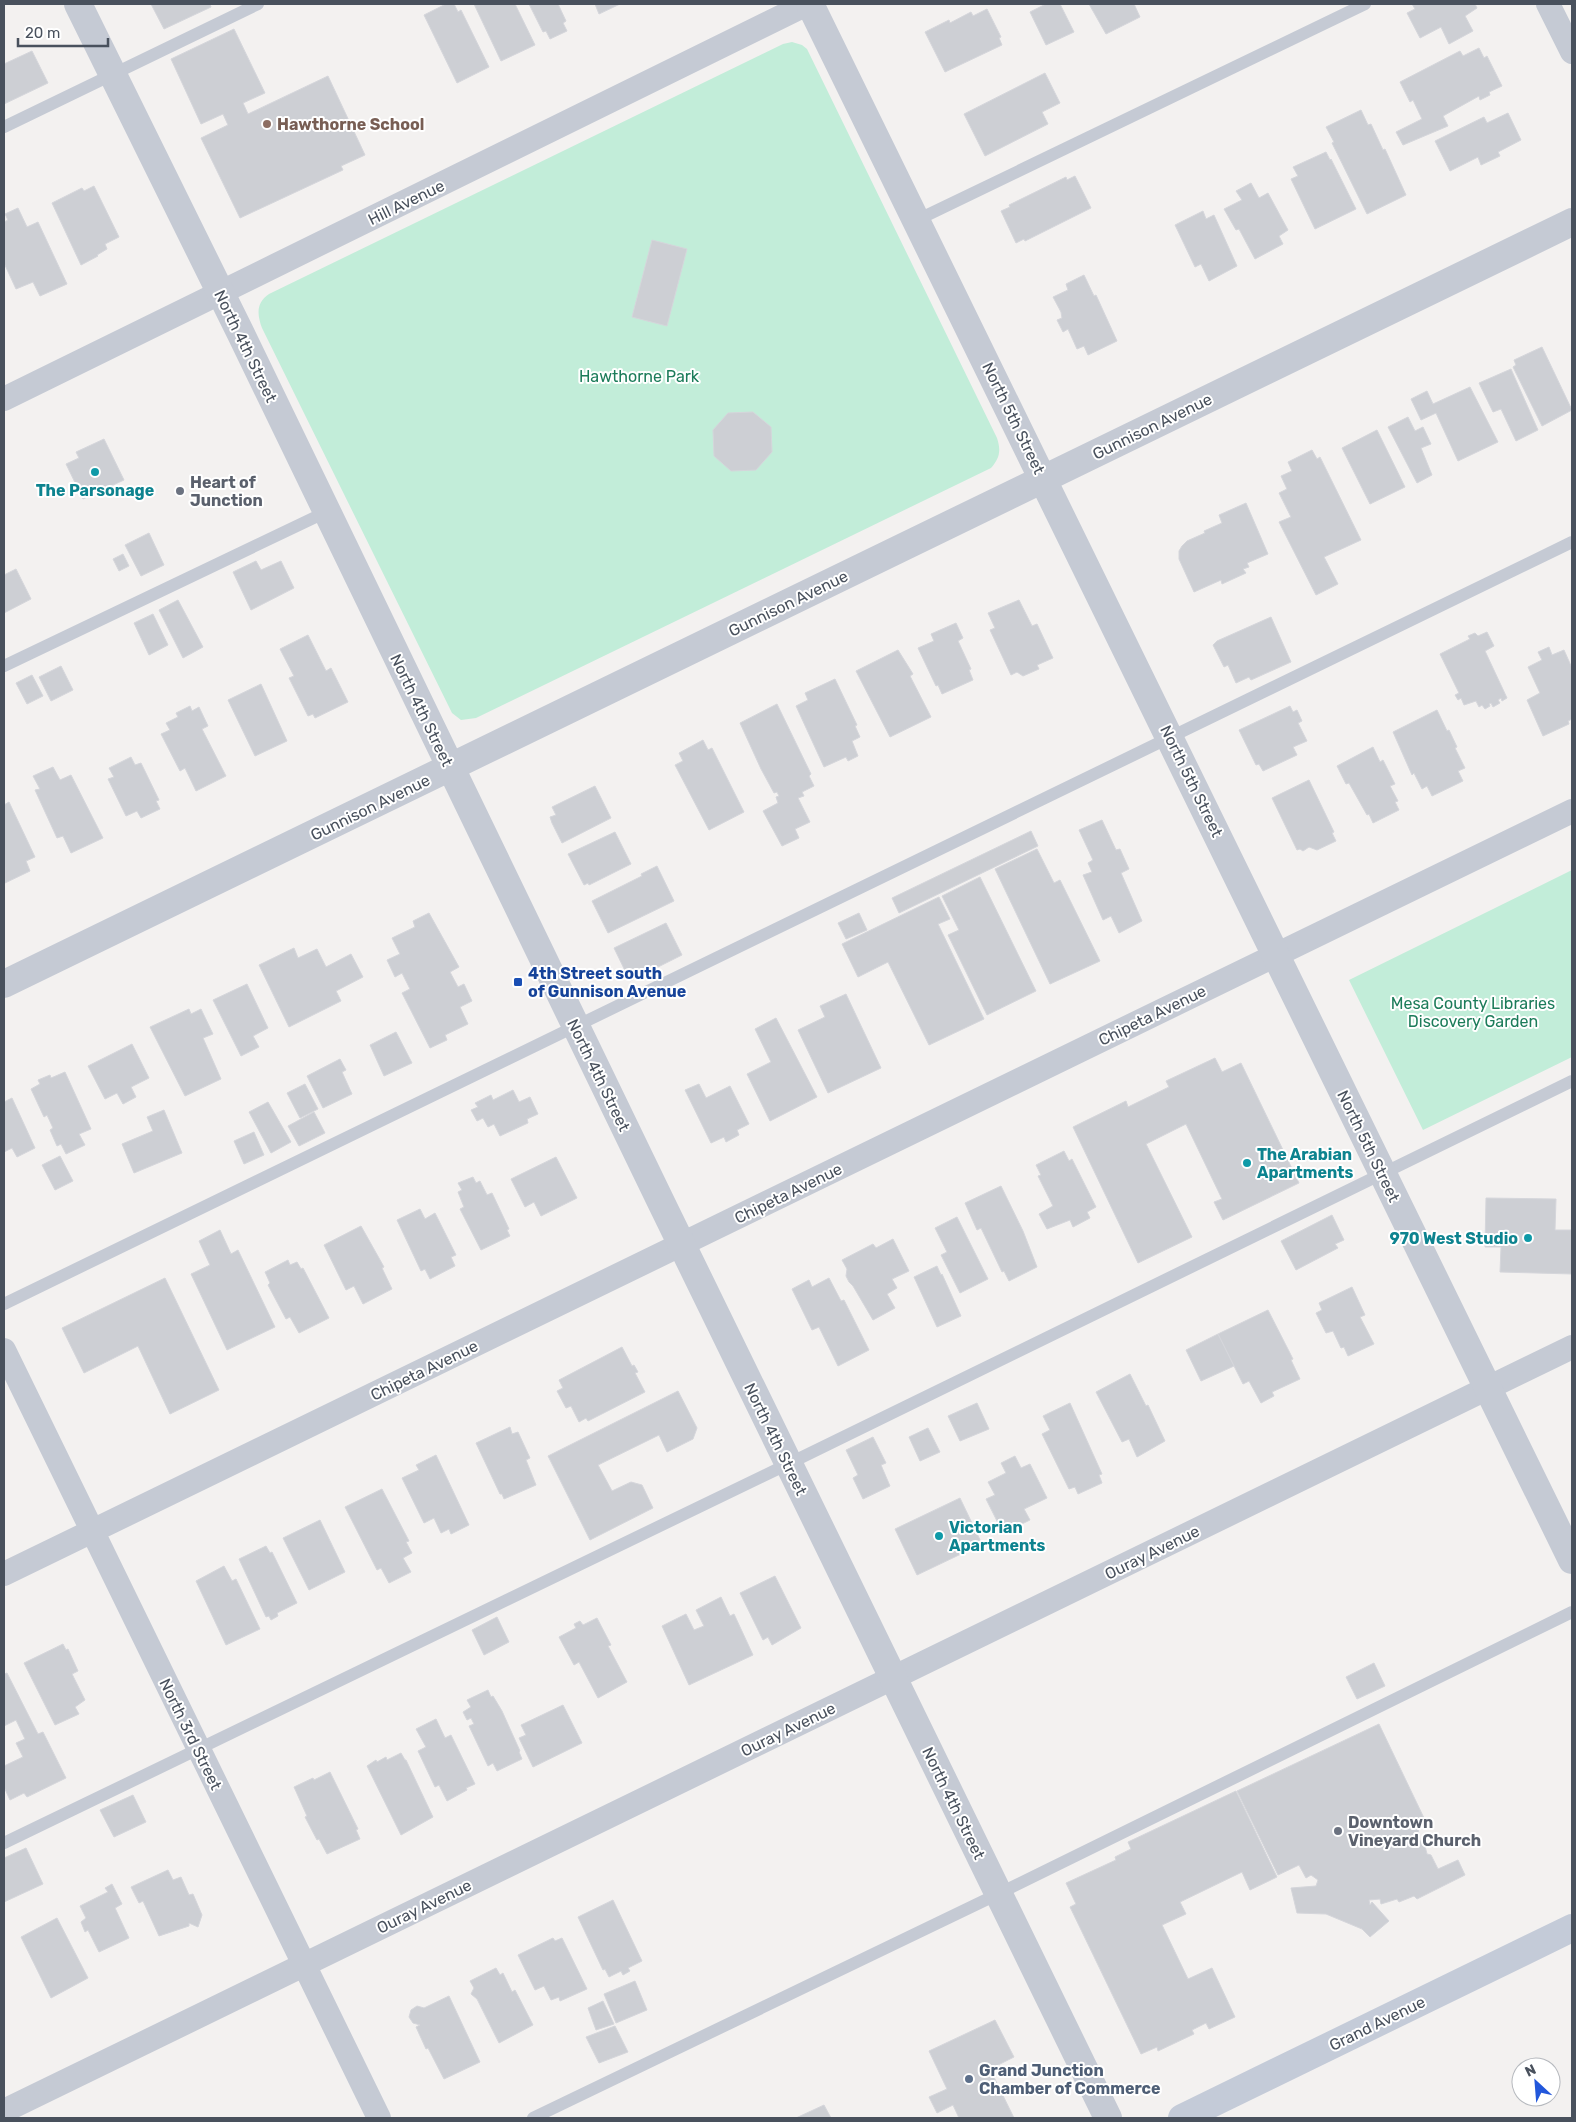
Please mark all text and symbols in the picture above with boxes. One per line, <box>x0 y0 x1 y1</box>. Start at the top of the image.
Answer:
scale bar <box>18 15 108 47</box>
text: 20 m <box>25 24 60 42</box>
place label: Hawthorne School <box>277 115 424 134</box>
marker: Hawthorne School <box>261 118 273 130</box>
street label: Hill Avenue <box>365 176 448 229</box>
street label: North 4th Street <box>210 287 281 405</box>
street label: North 5th Street <box>978 359 1049 477</box>
park label: Hawthorne Park <box>579 367 700 386</box>
street label: Gunnison Avenue <box>1089 389 1215 464</box>
marker: The Parsonage <box>89 466 101 478</box>
place label: Heart of Junction <box>190 473 263 510</box>
place label: The Parsonage <box>36 481 154 500</box>
marker: Heart of Junction <box>174 485 186 497</box>
street label: Gunnison Avenue <box>725 566 851 641</box>
street label: North 4th Street <box>386 651 457 769</box>
street label: North 5th Street <box>1156 722 1227 840</box>
street label: Gunnison Avenue <box>307 770 433 845</box>
place label: 4th Street south of Gunnison Avenue <box>528 964 686 1001</box>
marker: 4th Street south of Gunnison Avenue <box>512 976 524 988</box>
street label: Chipeta Avenue <box>1095 981 1209 1050</box>
park label: Mesa County Libraries Discovery Garden <box>1391 994 1555 1031</box>
street label: North 4th Street <box>563 1016 634 1134</box>
street label: North 5th Street <box>1333 1087 1404 1205</box>
place label: The Arabian Apartments <box>1257 1145 1354 1182</box>
marker: The Arabian Apartments <box>1241 1157 1253 1169</box>
street label: Chipeta Avenue <box>731 1159 845 1228</box>
place label: 970 West Studio <box>1389 1229 1518 1248</box>
marker: 970 West Studio <box>1522 1232 1534 1244</box>
street label: Chipeta Avenue <box>367 1336 481 1405</box>
street label: North 4th Street <box>740 1380 811 1498</box>
place label: Victorian Apartments <box>949 1518 1046 1555</box>
street label: Ouray Avenue <box>1102 1521 1203 1584</box>
marker: Victorian Apartments <box>933 1530 945 1542</box>
street label: North 3rd Street <box>155 1675 226 1793</box>
street label: Ouray Avenue <box>738 1698 839 1761</box>
street label: North 4th Street <box>918 1744 989 1862</box>
place label: Downtown Vineyard Church <box>1348 1813 1481 1850</box>
marker: Downtown Vineyard Church <box>1332 1825 1344 1837</box>
street label: Ouray Avenue <box>374 1875 475 1938</box>
street label: Grand Avenue <box>1326 1992 1428 2055</box>
north arrow <box>1511 2057 1561 2107</box>
place label: Grand Junction Chamber of Commerce <box>979 2061 1161 2098</box>
text: N <box>1522 2061 1539 2081</box>
marker: Grand Junction Chamber of Commerce <box>963 2073 975 2085</box>

